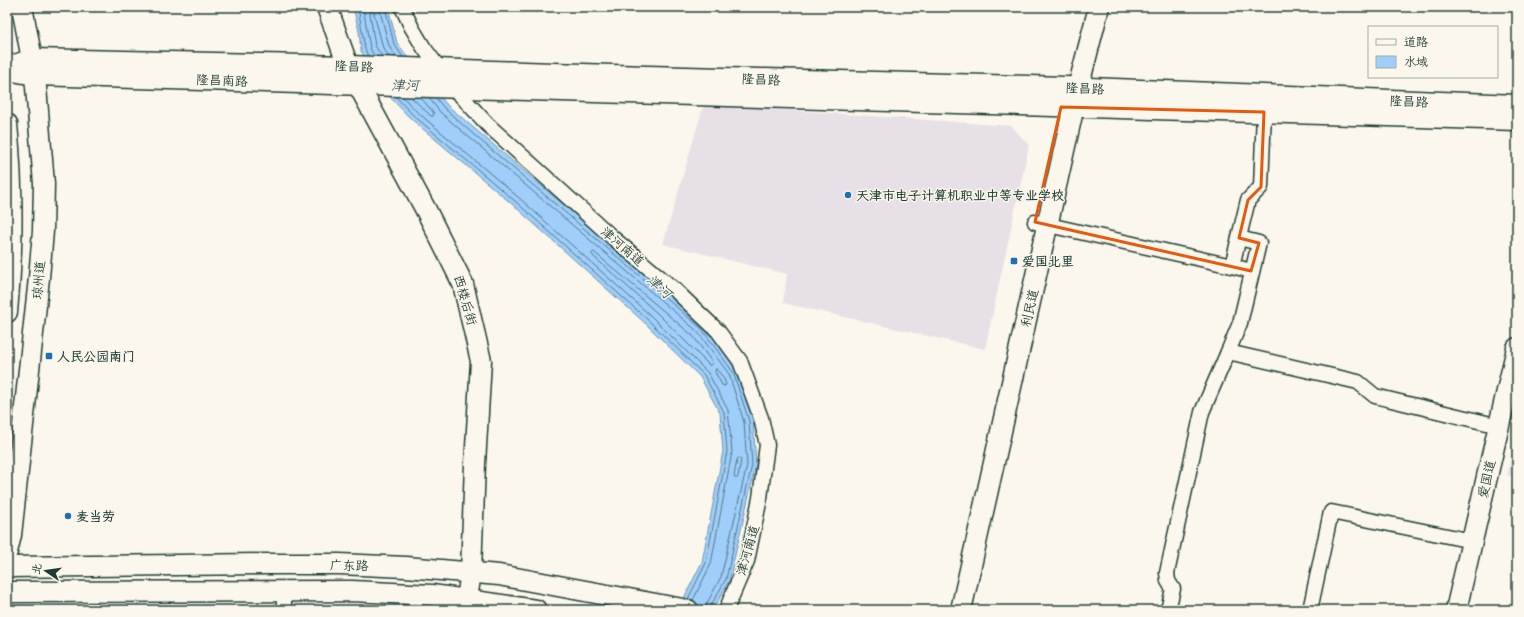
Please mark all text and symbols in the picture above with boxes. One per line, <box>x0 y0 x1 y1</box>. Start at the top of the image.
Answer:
legend <box>1368 26 1498 78</box>
text: 道路 <box>1404 33 1428 50</box>
text: 水域 <box>1404 53 1428 70</box>
street label: 隆昌路 <box>334 56 374 76</box>
street label: 隆昌路 <box>741 69 781 89</box>
street label: 隆昌南路 <box>196 70 248 90</box>
water label: 津河 <box>391 75 421 94</box>
street label: 隆昌路 <box>1065 78 1105 98</box>
street label: 隆昌路 <box>1389 91 1429 111</box>
place label: 天津市电子计算机职业中等专业学校 <box>856 186 1064 204</box>
marker: 天津市电子计算机职业中等专业学校 <box>843 190 853 200</box>
street label: 津河南道 <box>597 222 649 270</box>
place label: 爱国北里 <box>1022 252 1074 270</box>
marker: 爱国北里 <box>1009 256 1019 266</box>
street label: 琼州道 <box>27 260 49 300</box>
water label: 津河 <box>643 270 678 304</box>
street label: 西楼后街 <box>450 273 482 327</box>
street label: 利民道 <box>1016 287 1042 329</box>
place label: 人民公园南门 <box>57 347 135 365</box>
marker: 人民公园南门 <box>44 351 54 361</box>
street label: 爱国道 <box>1473 458 1499 500</box>
place label: 麦当劳 <box>76 507 115 525</box>
marker: 麦当劳 <box>63 511 73 521</box>
street label: 津河南道 <box>731 523 763 577</box>
north arrow <box>26 551 66 591</box>
street label: 广东路 <box>329 556 369 574</box>
text: 北 <box>28 562 44 576</box>

